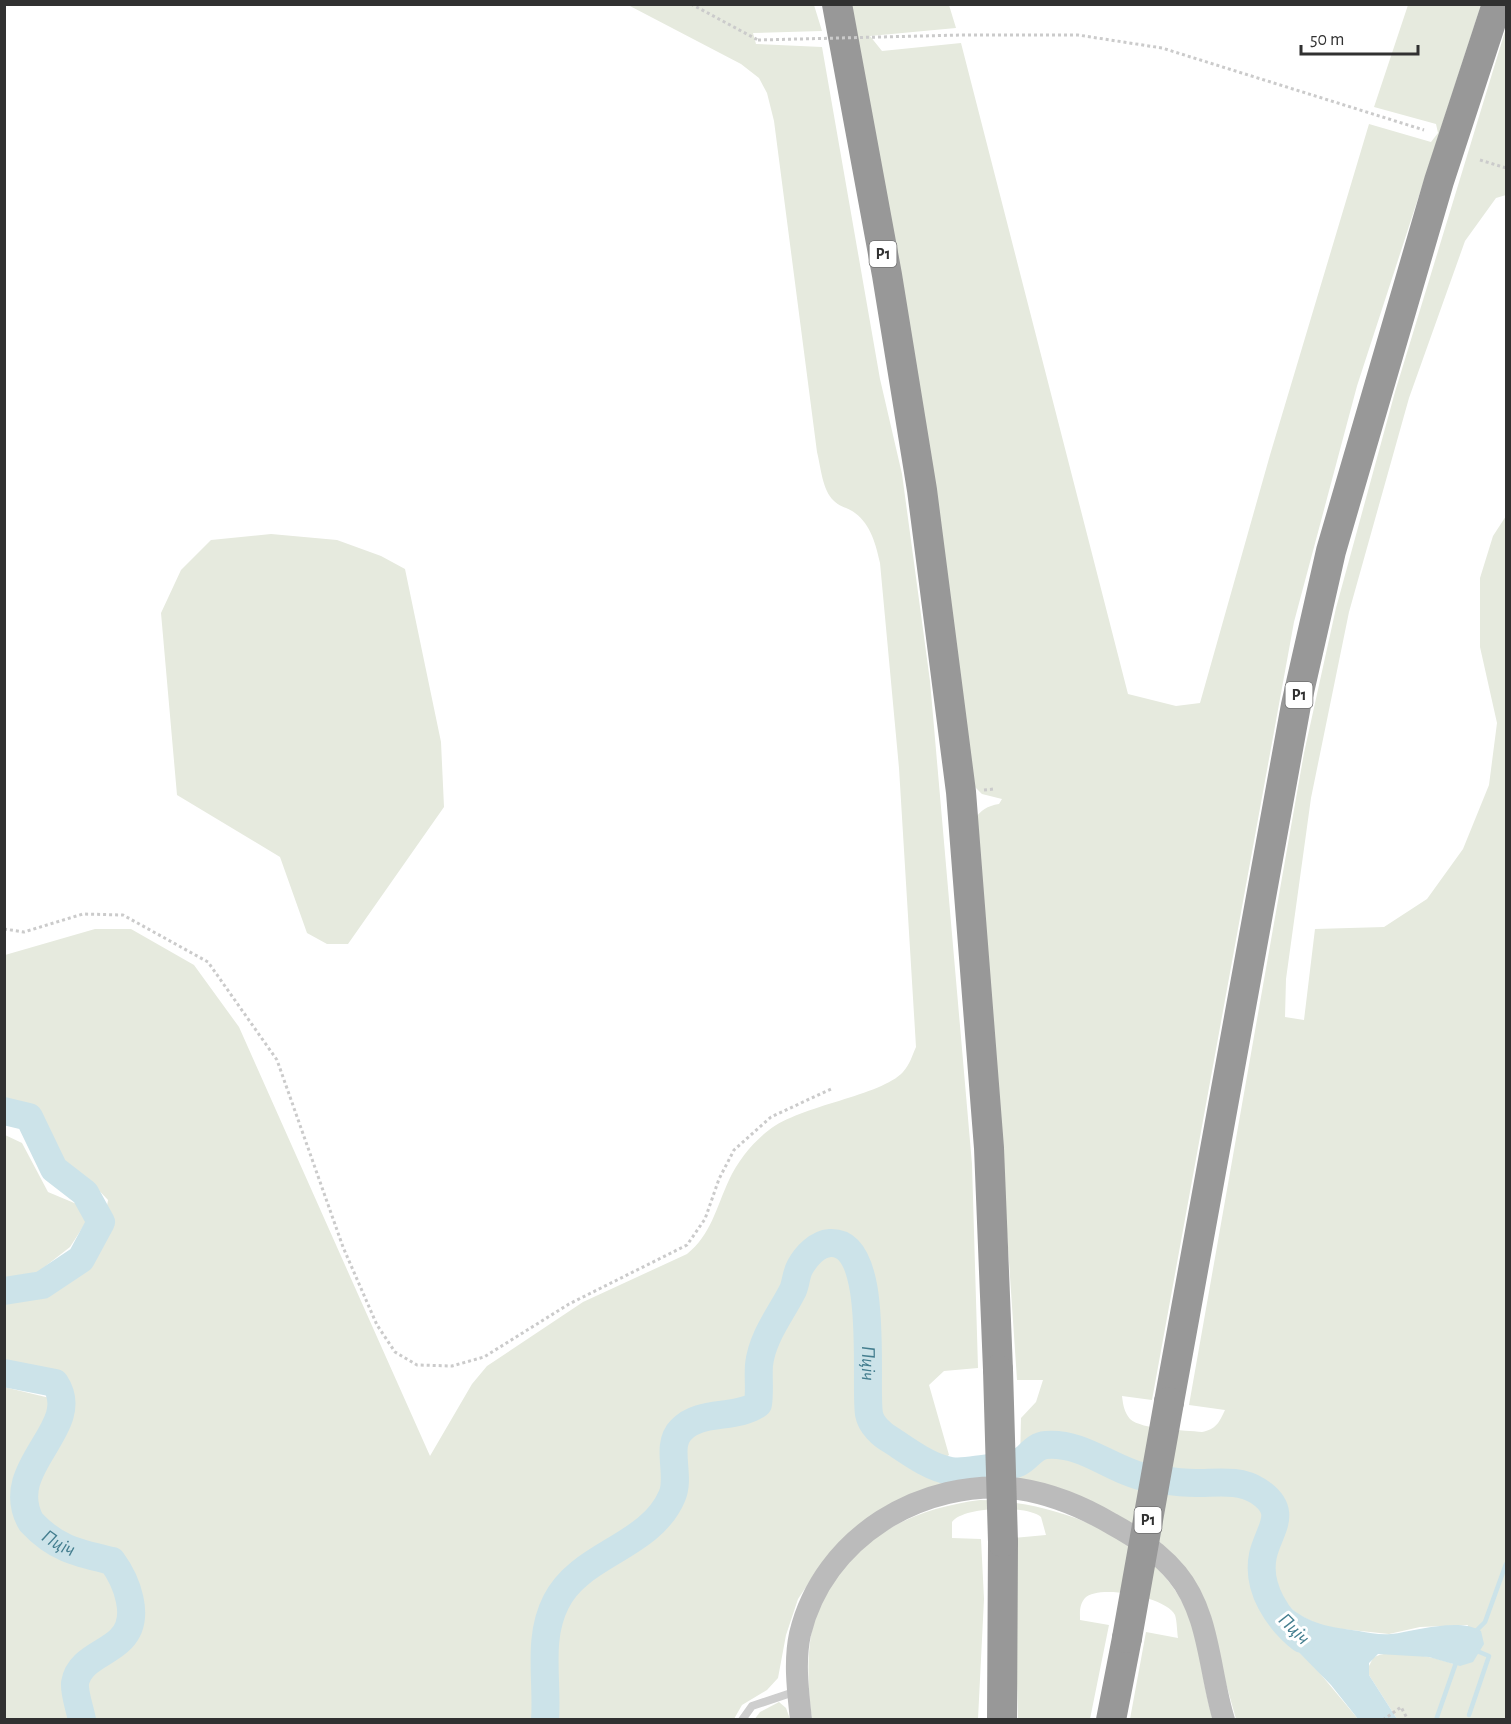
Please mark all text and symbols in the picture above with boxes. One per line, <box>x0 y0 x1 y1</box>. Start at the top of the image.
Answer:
scale bar <box>1301 18 1418 56</box>
text: 50 m <box>1310 31 1344 49</box>
road number: Р1 <box>870 241 896 267</box>
road number: Р1 <box>1286 682 1312 708</box>
water label: Пціч <box>858 1346 878 1381</box>
road number: Р1 <box>1134 1507 1162 1533</box>
water label: Пціч <box>38 1526 78 1560</box>
water label: Пціч <box>1275 1610 1313 1648</box>

